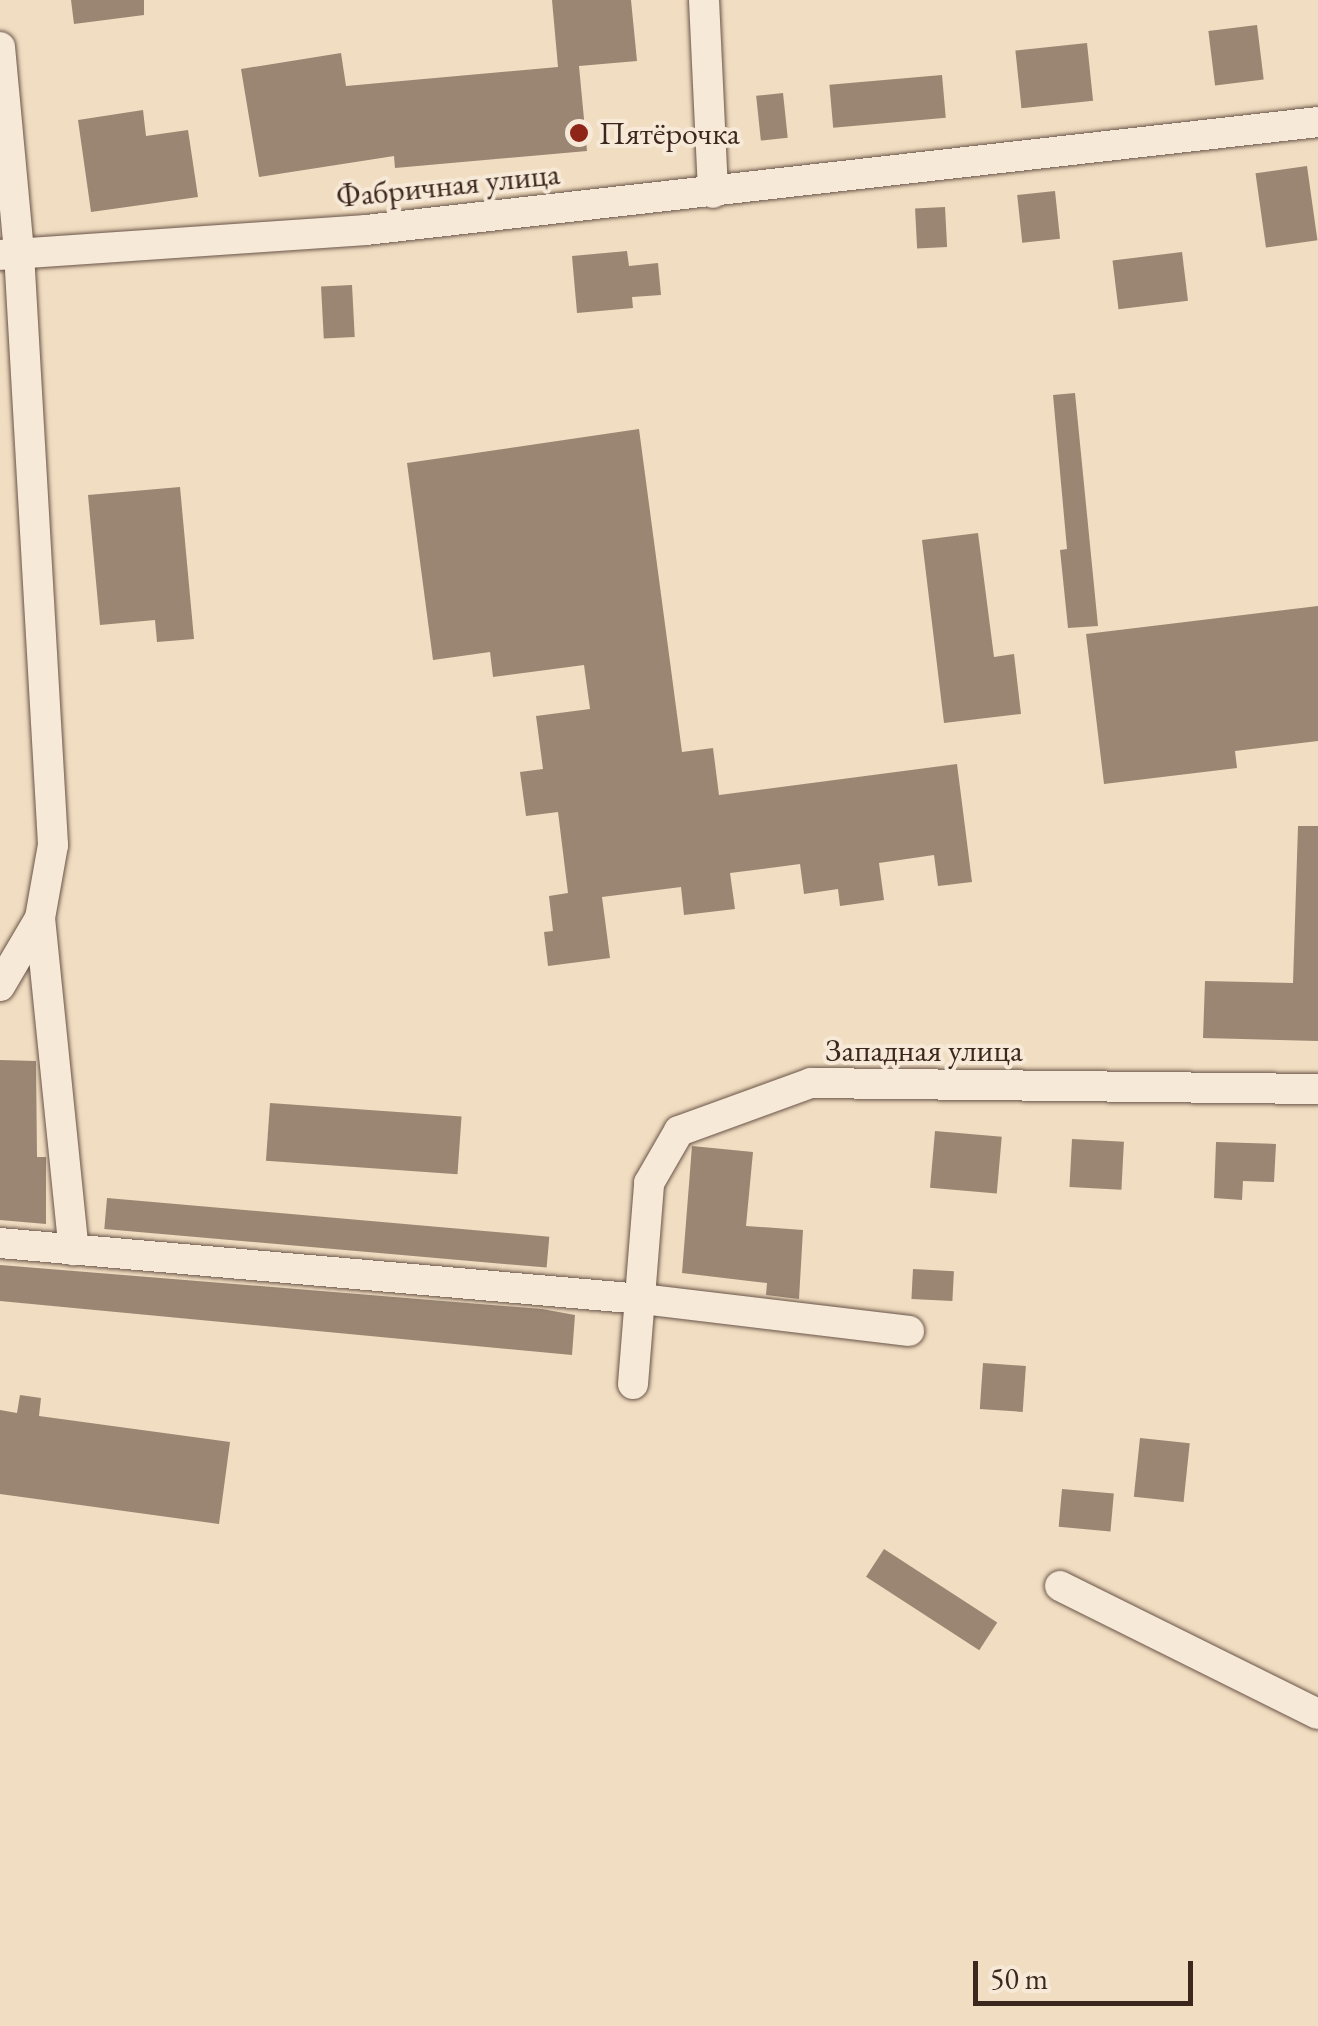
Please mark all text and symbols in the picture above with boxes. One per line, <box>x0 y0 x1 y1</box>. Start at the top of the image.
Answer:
place label: Пятёрочка <box>599 114 740 152</box>
marker: Пятёрочка <box>568 122 590 144</box>
street label: Фабричная улица <box>334 154 562 216</box>
street label: Западная улица <box>825 1031 1023 1069</box>
scale bar <box>978 1941 1198 2003</box>
text: 50 m <box>990 1959 1048 1998</box>

